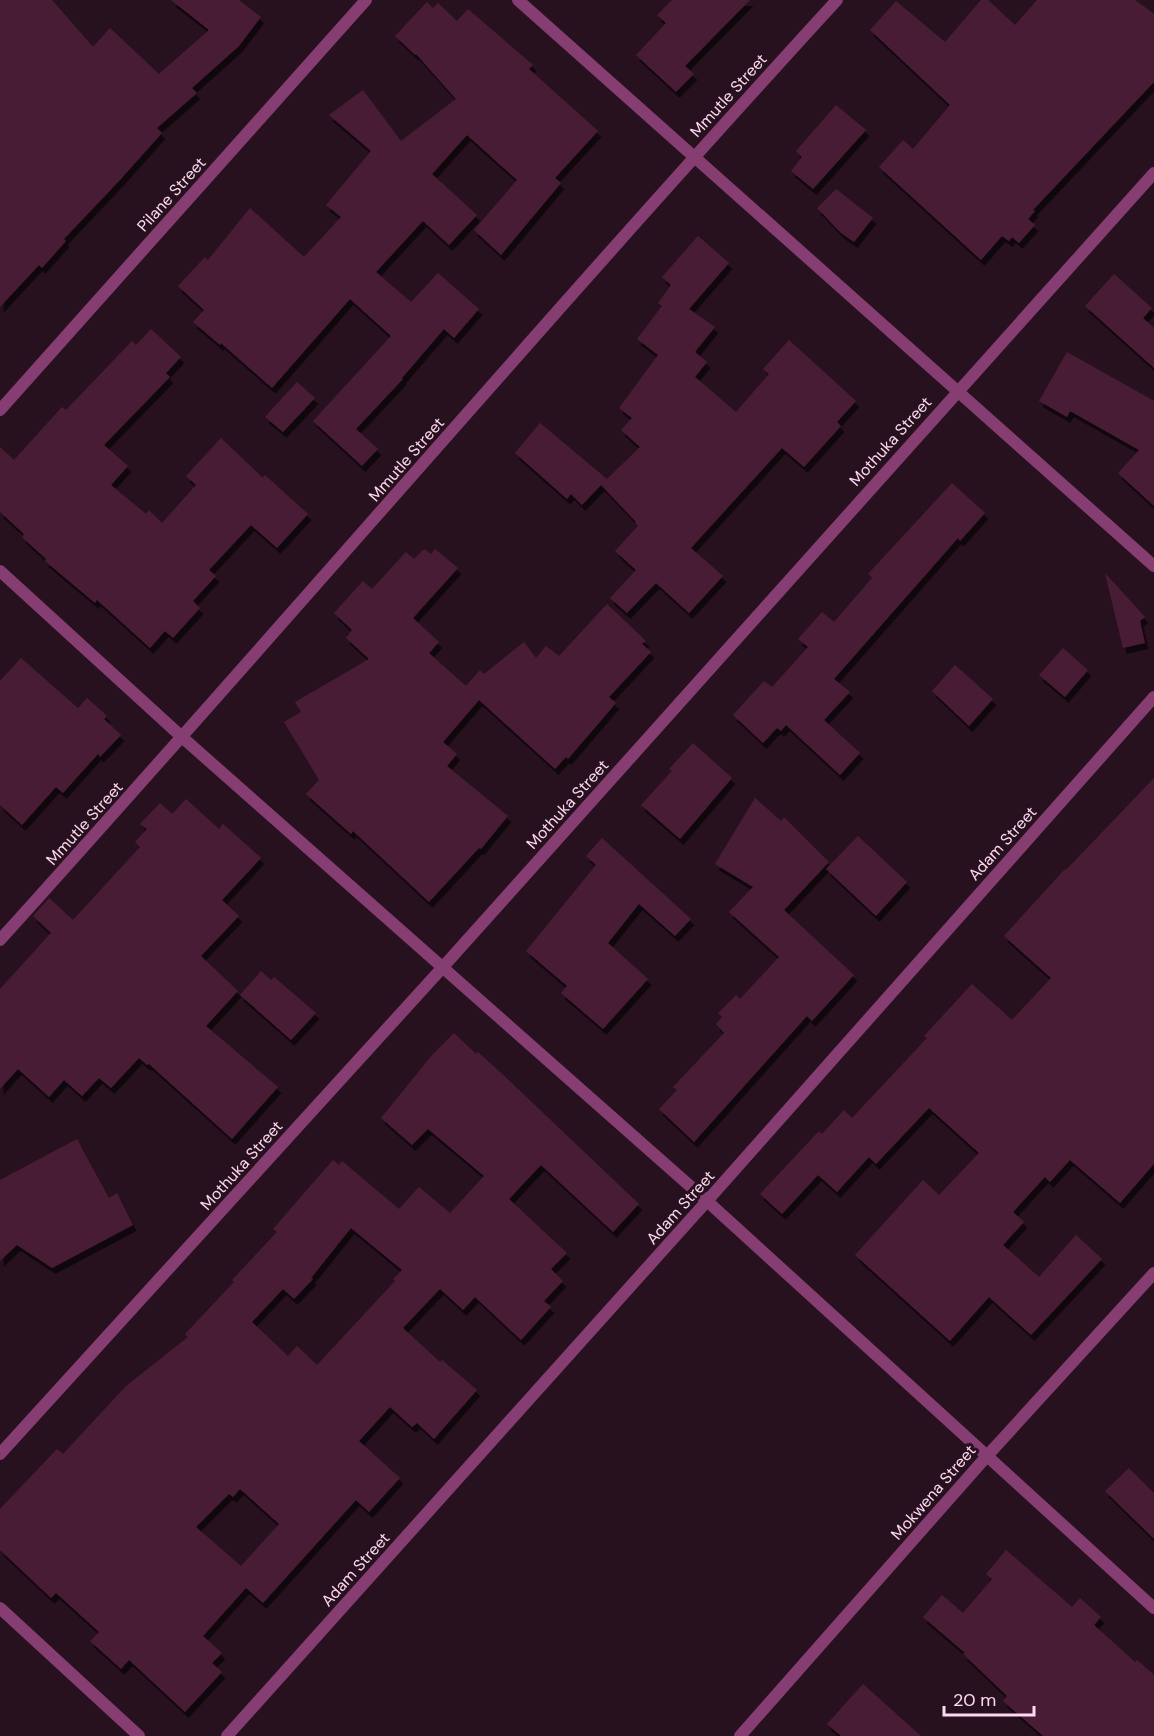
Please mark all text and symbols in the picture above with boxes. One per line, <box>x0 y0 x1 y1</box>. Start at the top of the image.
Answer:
street label: Mmutle Street <box>685 49 771 142</box>
street label: Pilane Street <box>132 153 210 236</box>
street label: Mothuka Street <box>845 392 936 491</box>
street label: Mmutle Street <box>364 413 449 506</box>
street label: Mothuka Street <box>522 755 613 854</box>
street label: Mmutle Street <box>41 777 127 870</box>
street label: Adam Street <box>964 802 1041 885</box>
street label: Mothuka Street <box>196 1116 287 1215</box>
street label: Adam Street <box>642 1166 719 1249</box>
street label: Mokwena Street <box>886 1440 981 1544</box>
street label: Adam Street <box>317 1528 394 1611</box>
scale bar <box>944 1679 1034 1717</box>
text: 20 m <box>953 1688 996 1712</box>

